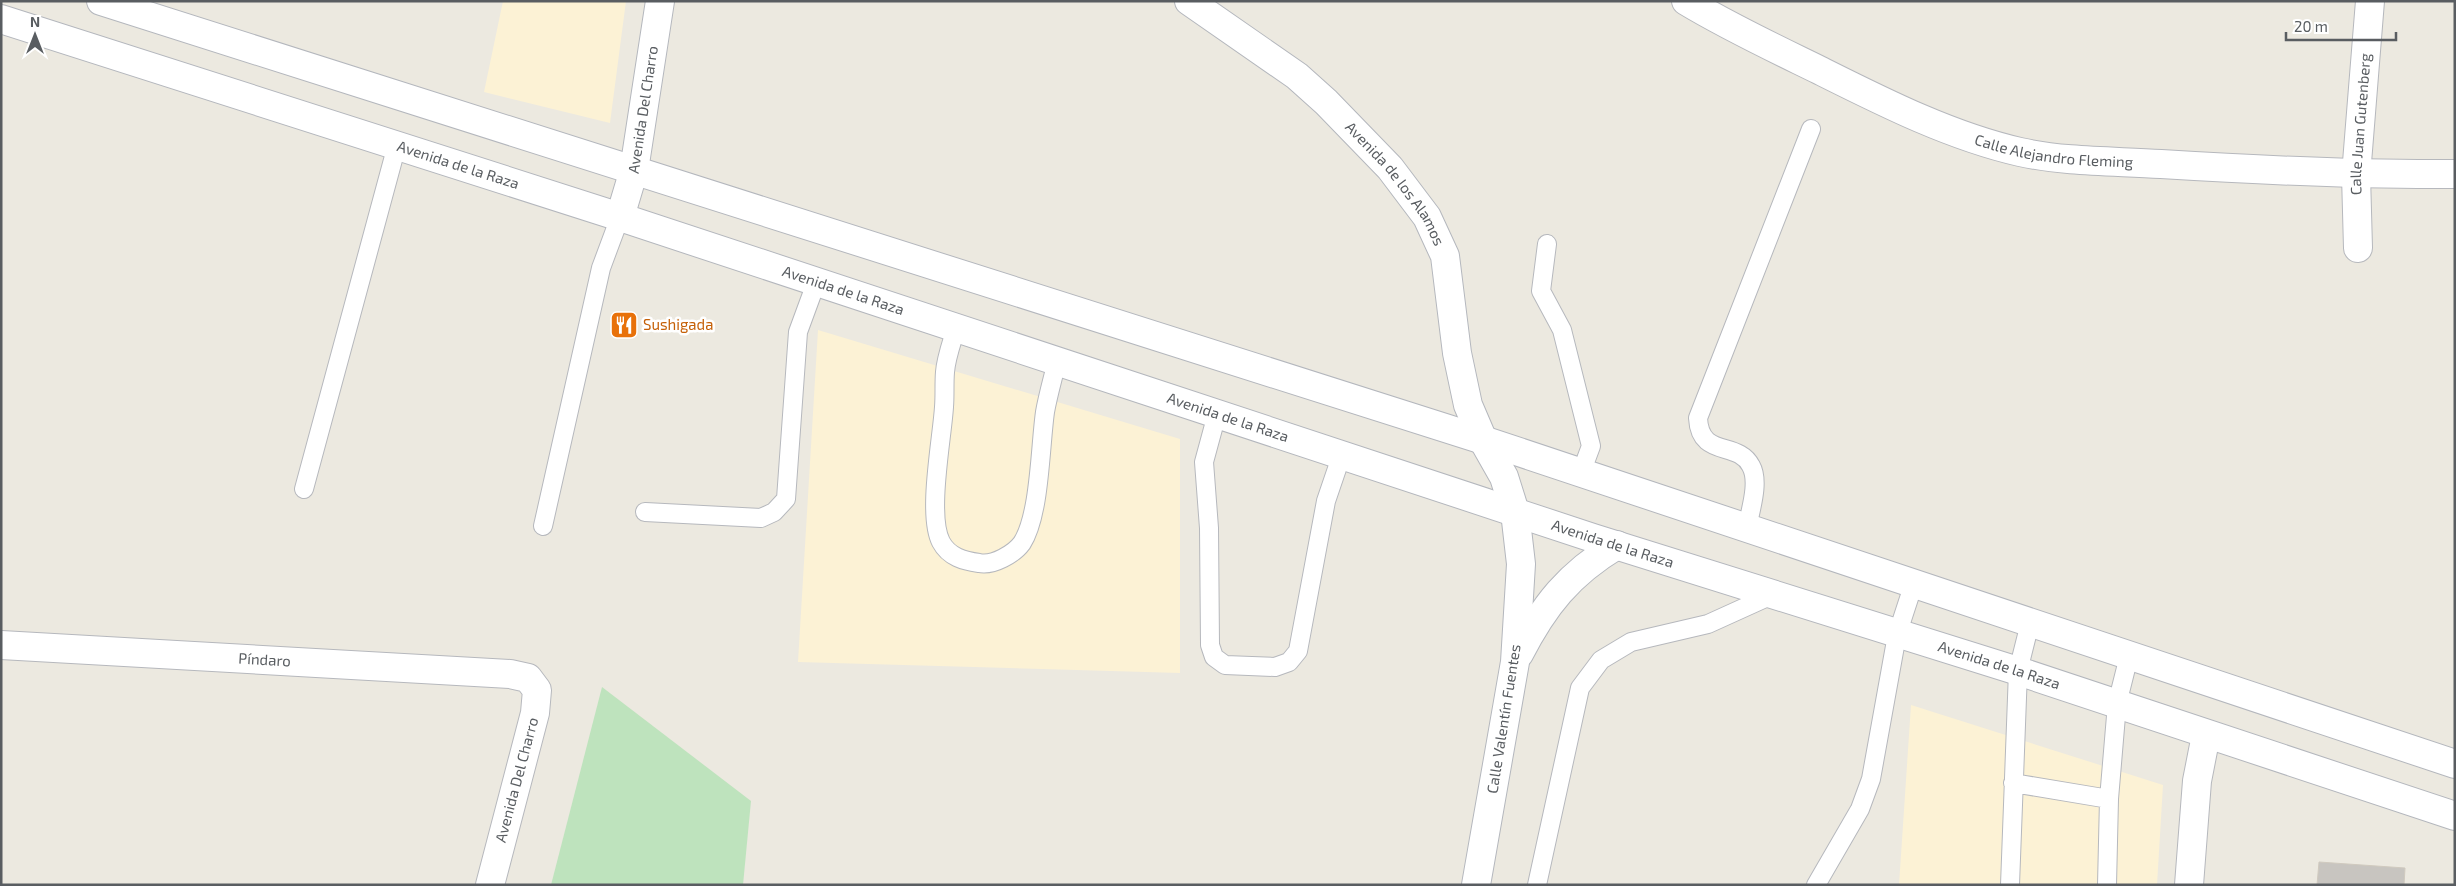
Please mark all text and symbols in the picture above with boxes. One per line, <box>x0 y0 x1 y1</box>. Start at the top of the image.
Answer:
north arrow <box>10 10 60 60</box>
scale bar <box>2286 10 2396 42</box>
text: N <box>30 13 40 30</box>
text: 20 m <box>2294 17 2328 35</box>
street label: Avenida Del Charro <box>624 44 661 175</box>
street label: Calle Juan Gutenberg <box>2346 52 2374 195</box>
street label: Avenida de los Alamos <box>1342 117 1449 248</box>
street label: Calle Alejandro Fleming <box>1973 130 2134 171</box>
street label: Avenida de la Raza <box>395 136 522 192</box>
street label: Avenida de la Raza <box>780 261 907 318</box>
restaurant icon: Sushigada <box>609 310 639 340</box>
place label: Sushigada <box>643 315 713 333</box>
street label: Avenida de la Raza <box>1165 388 1291 445</box>
street label: Avenida de la Raza <box>1550 515 1676 571</box>
street label: Avenida de la Raza <box>1936 637 2063 692</box>
street label: Calle Valentín Fuentes <box>1482 643 1524 795</box>
street label: Píndaro <box>238 649 291 669</box>
street label: Avenida Del Charro <box>491 715 541 844</box>

